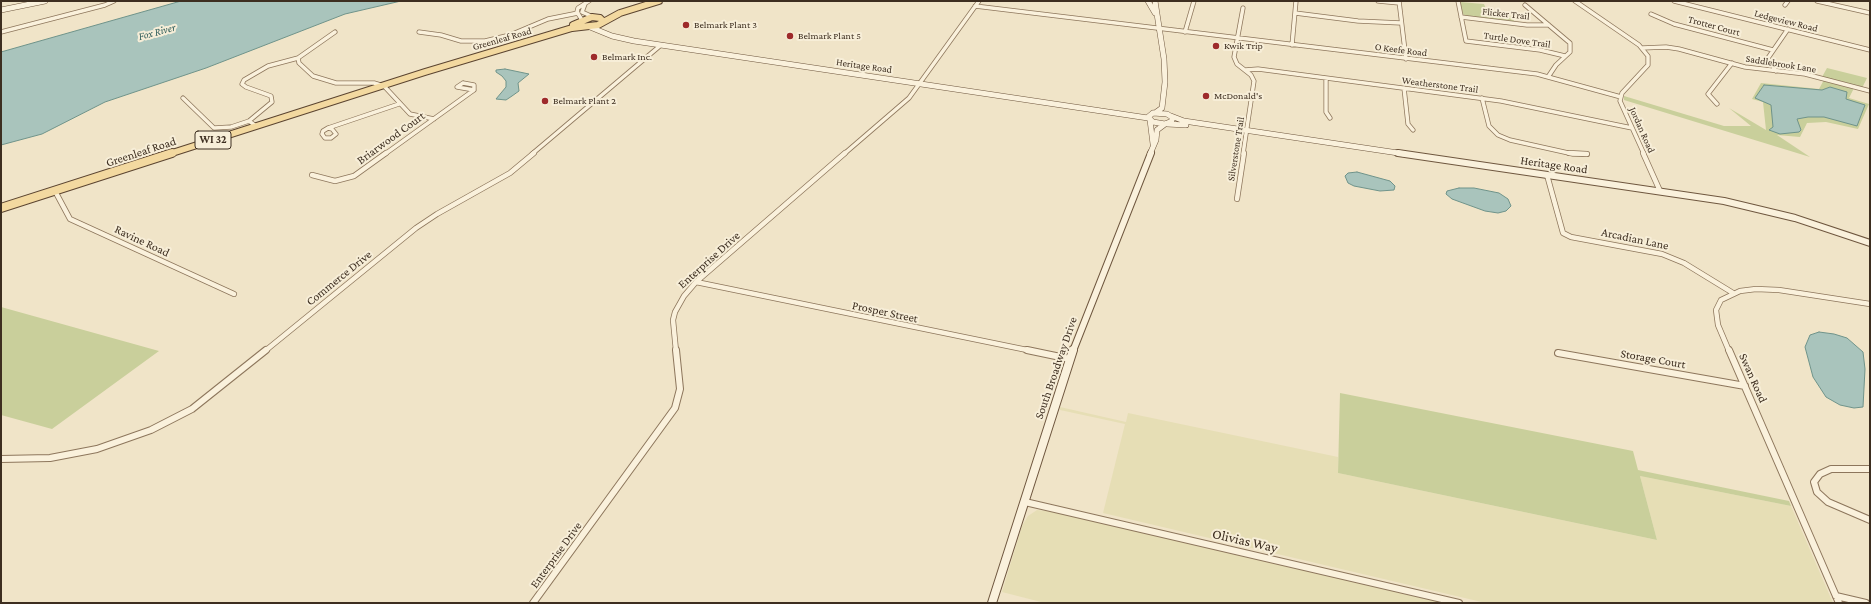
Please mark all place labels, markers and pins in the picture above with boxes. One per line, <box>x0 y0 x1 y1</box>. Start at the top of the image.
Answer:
place label: Belmark Plant 3 <box>694 19 757 31</box>
marker: Belmark Plant 3 <box>681 20 691 30</box>
place label: Belmark Plant 5 <box>798 30 861 42</box>
marker: Belmark Plant 5 <box>785 31 795 41</box>
place label: Kwik Trip <box>1224 40 1263 52</box>
marker: Kwik Trip <box>1211 41 1221 51</box>
place label: Belmark Inc. <box>602 51 652 63</box>
marker: Belmark Inc. <box>589 52 599 62</box>
place label: McDonald's <box>1214 90 1262 102</box>
marker: McDonald's <box>1201 91 1211 101</box>
place label: Belmark Plant 2 <box>553 95 616 107</box>
marker: Belmark Plant 2 <box>540 96 550 106</box>

